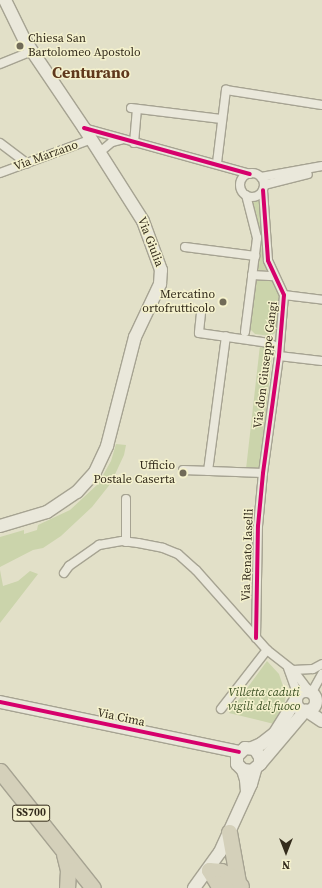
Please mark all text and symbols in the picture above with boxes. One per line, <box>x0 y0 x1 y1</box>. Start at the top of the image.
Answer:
place label: Chiesa San Bartolomeo Apostolo <box>28 32 141 60</box>
marker: Chiesa San Bartolomeo Apostolo <box>15 41 25 51</box>
district label: Centurano <box>52 62 130 82</box>
street label: Via Marzano <box>12 138 80 174</box>
street label: Via Giulia <box>134 215 166 269</box>
place label: Mercatino ortofrutticolo <box>142 288 215 316</box>
marker: Mercatino ortofrutticolo <box>218 297 228 307</box>
street label: Via don Giuseppe Gangi <box>251 301 281 429</box>
place label: Ufficio Postale Caserta <box>94 459 175 487</box>
marker: Ufficio Postale Caserta <box>178 468 188 478</box>
street label: Via Renato Iaselli <box>239 508 257 602</box>
park label: Villetta caduti vigili del fuoco <box>228 686 300 714</box>
street label: Via Cima <box>96 706 146 730</box>
road number: SS700 <box>12 804 50 822</box>
north arrow <box>266 832 306 872</box>
text: N <box>282 857 290 872</box>

